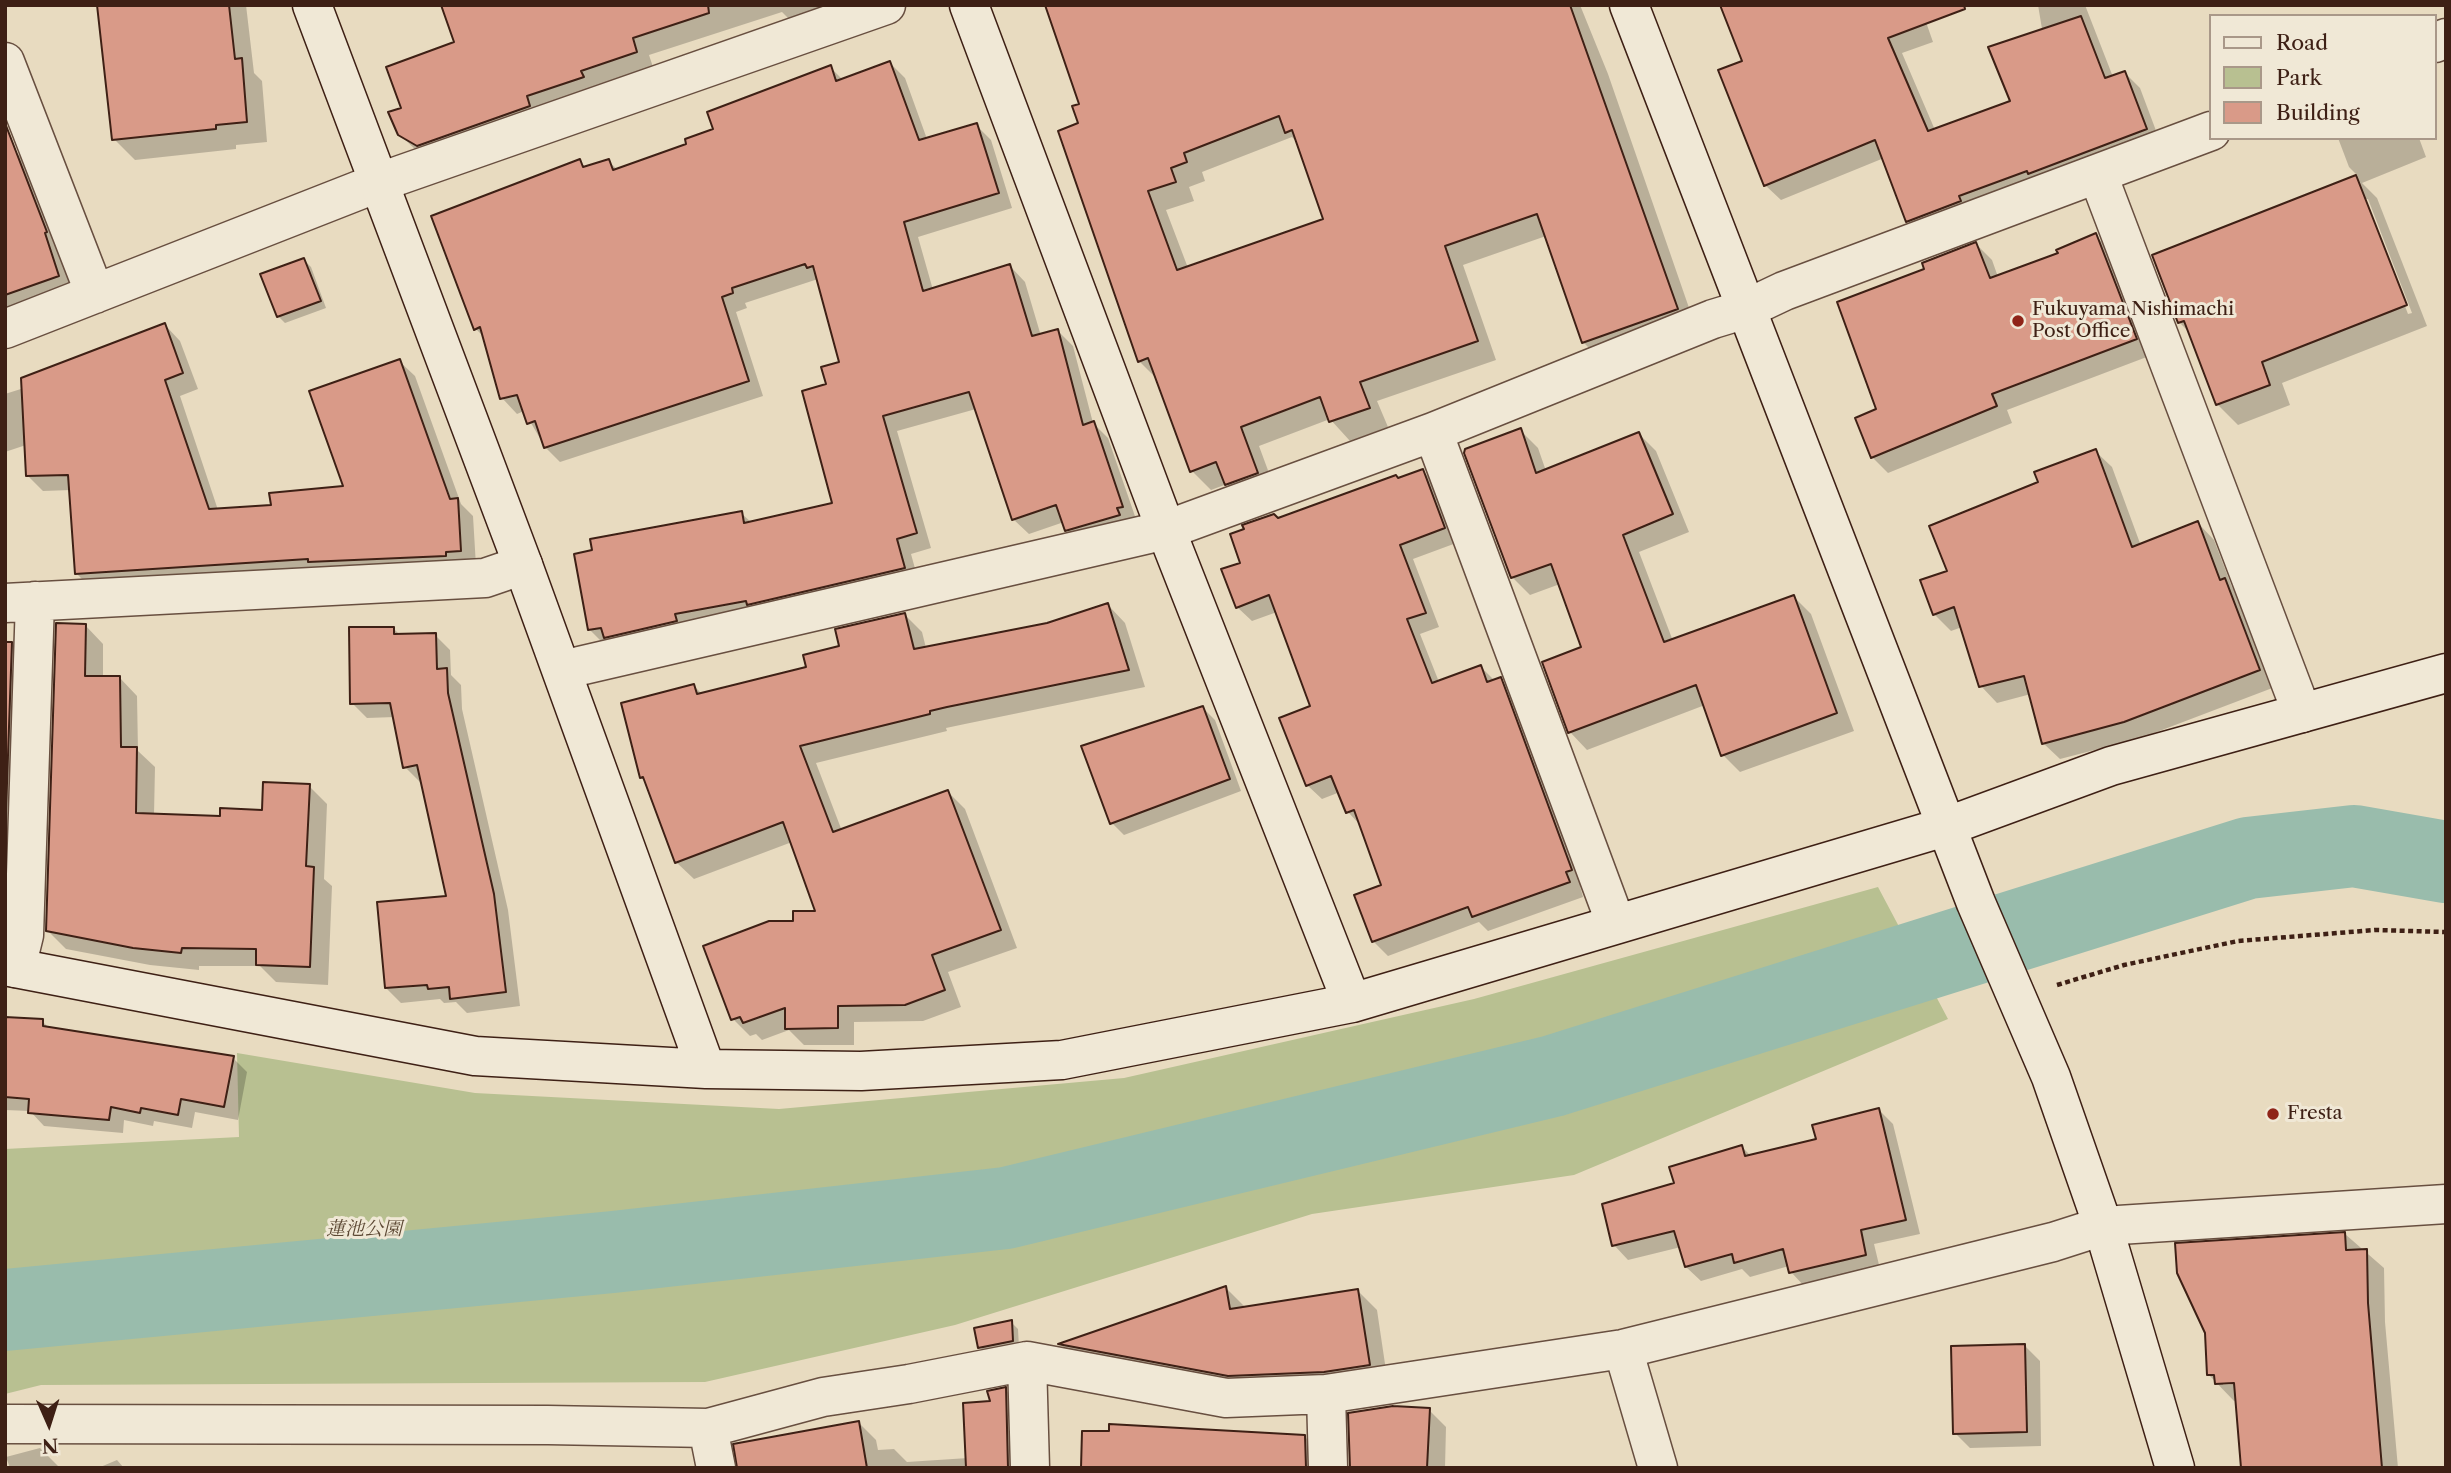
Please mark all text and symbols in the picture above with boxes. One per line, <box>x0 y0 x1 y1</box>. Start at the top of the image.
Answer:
legend <box>2210 14 2437 140</box>
text: Road <box>2276 30 2328 55</box>
text: Park <box>2276 65 2322 90</box>
text: Building <box>2276 100 2360 125</box>
place label: Fukuyama Nishimachi Post Office <box>2032 299 2234 343</box>
marker: Fukuyama Nishimachi Post Office <box>2010 313 2026 329</box>
place label: Fresta <box>2287 1103 2343 1125</box>
marker: Fresta <box>2265 1106 2281 1122</box>
park label: 蓮池公園 <box>326 1219 402 1241</box>
north arrow <box>14 1389 84 1459</box>
text: N <box>41 1434 59 1457</box>

